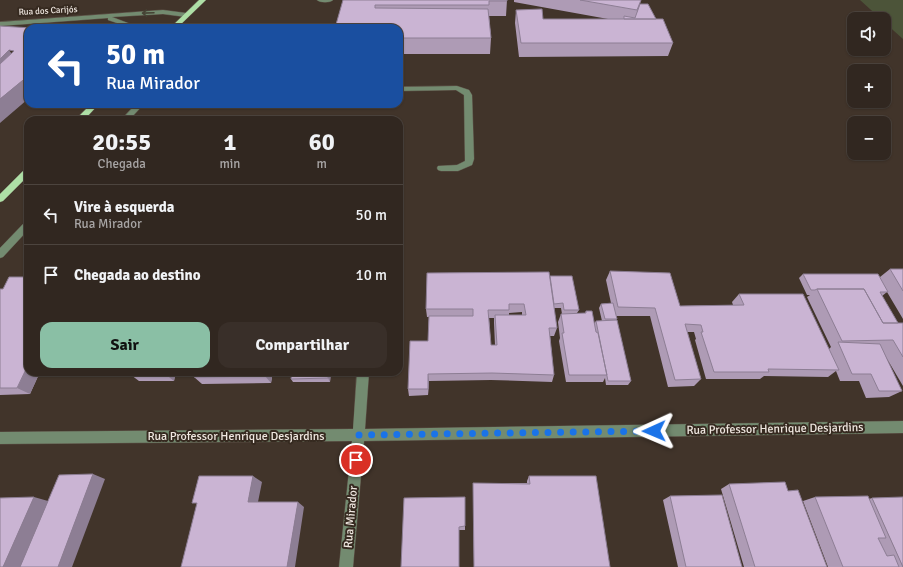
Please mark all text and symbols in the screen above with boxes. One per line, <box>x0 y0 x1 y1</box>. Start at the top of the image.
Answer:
street label: Rua dos Carijós <box>18 4 78 18</box>
one-way arrow <box>142 9 155 17</box>
map controls <box>847 12 891 160</box>
button: sound <box>847 12 891 56</box>
text: 50 m <box>106 38 165 72</box>
icon: left <box>40 40 92 92</box>
button: + <box>847 64 891 108</box>
text: Rua Mirador <box>106 72 200 94</box>
button: − <box>847 116 891 160</box>
text: 20:55 <box>92 127 151 157</box>
text: 1 <box>223 127 236 157</box>
text: 60 <box>309 127 335 157</box>
text: Chegada <box>98 156 146 172</box>
text: min <box>219 156 240 172</box>
text: m <box>317 156 327 172</box>
text: Vire à esquerda <box>74 198 174 216</box>
icon: left <box>40 204 62 226</box>
text: 50 m <box>356 206 387 224</box>
text: Rua Mirador <box>74 216 142 232</box>
icon: arrive <box>40 264 62 286</box>
text: Chegada ao destino <box>74 266 201 284</box>
text: 10 m <box>356 266 387 284</box>
button: Sair <box>40 322 210 368</box>
button: Compartilhar <box>218 322 387 368</box>
position arrow <box>633 410 675 452</box>
street label: Rua Professor Henrique Desjardins <box>686 420 864 438</box>
street label: Rua Professor Henrique Desjardins <box>147 429 325 444</box>
pin <box>339 443 373 477</box>
icon: arrive <box>345 449 367 471</box>
street label: Rua Mirador <box>341 485 361 549</box>

